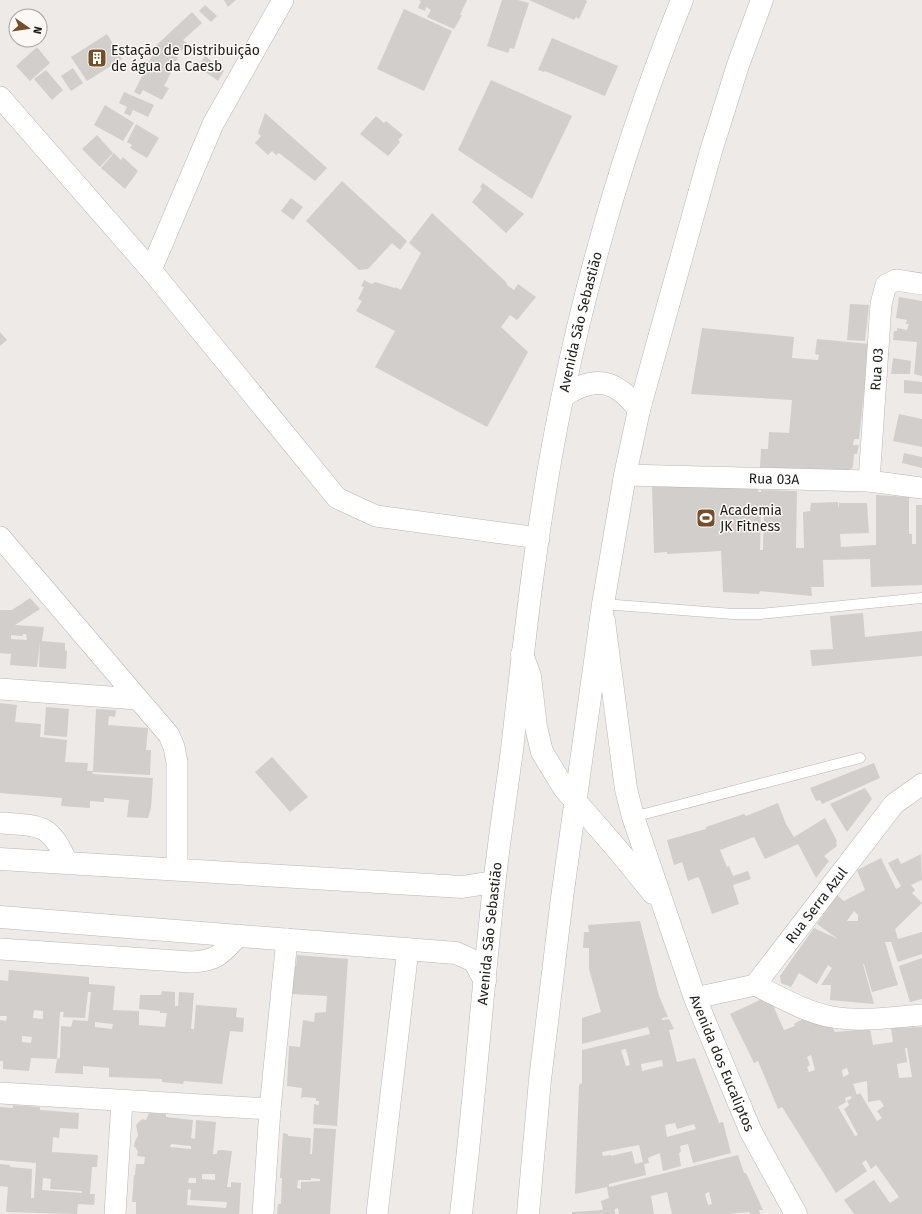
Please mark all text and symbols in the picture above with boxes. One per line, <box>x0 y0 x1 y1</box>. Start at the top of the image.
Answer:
north arrow <box>8 8 48 48</box>
text: N <box>30 25 44 35</box>
place label: Estação de Distribuição de água da Caesb <box>111 42 260 75</box>
building icon: Estação de Distribuição de água da Caesb <box>86 47 108 69</box>
street label: Avenida São Sebastião <box>555 250 605 393</box>
street label: Rua 03 <box>867 347 886 391</box>
street label: Rua 03A <box>748 470 800 488</box>
place label: Academia JK Fitness <box>720 502 782 535</box>
sports icon: Academia JK Fitness <box>695 507 717 529</box>
street label: Avenida São Sebastião <box>474 861 505 1006</box>
street label: Rua Serra Azul <box>782 864 851 947</box>
street label: Avenida dos Eucaliptos <box>686 992 758 1134</box>

